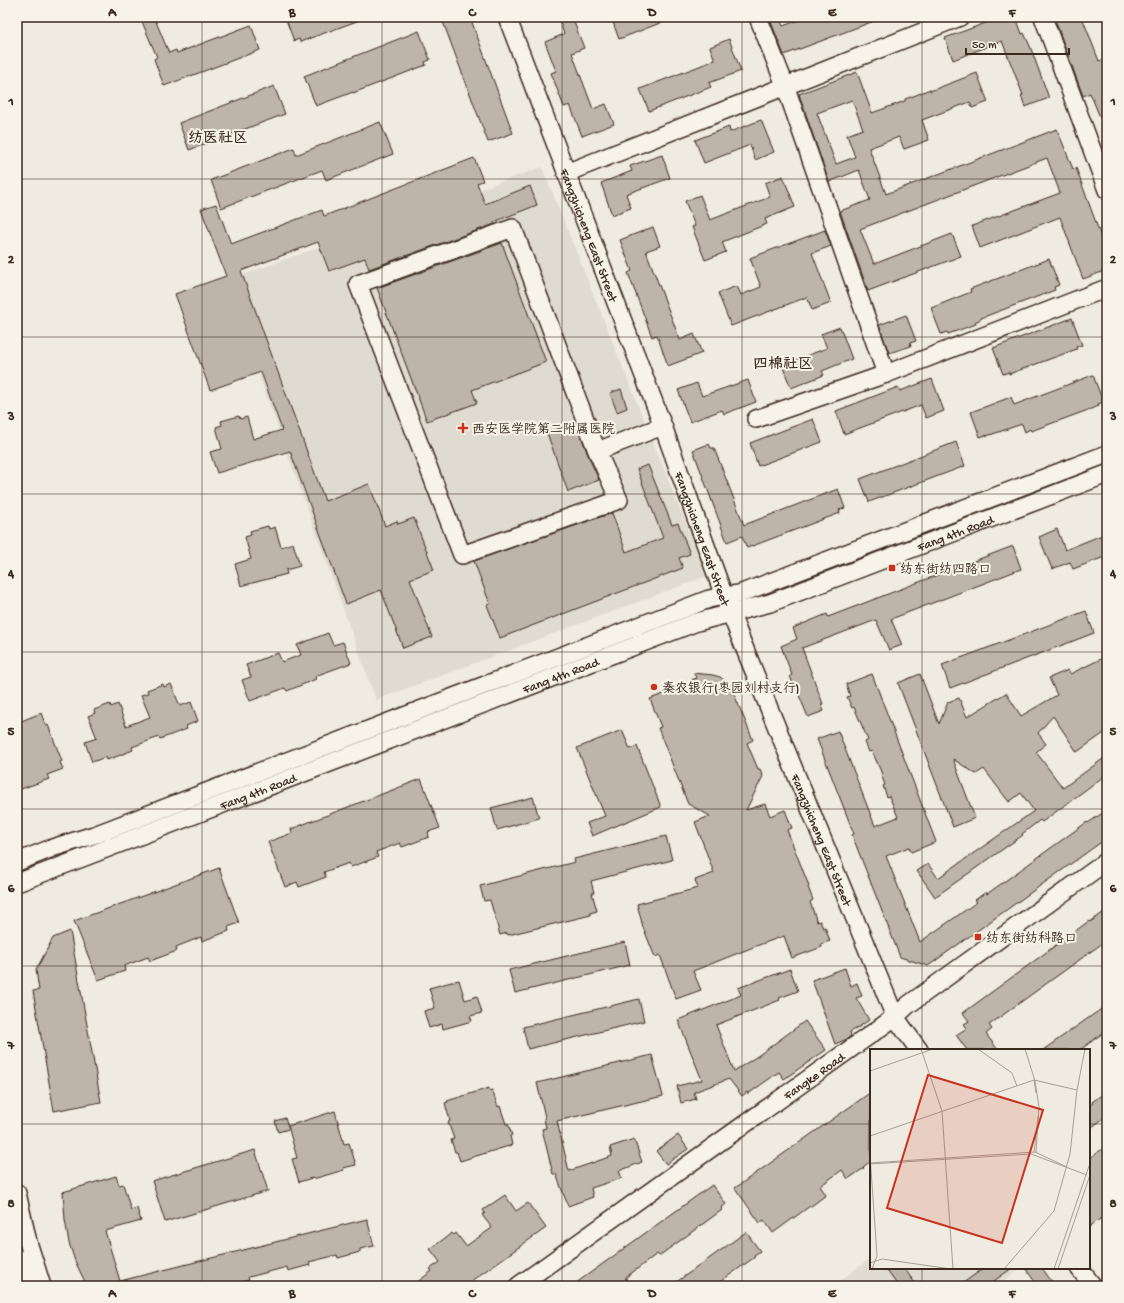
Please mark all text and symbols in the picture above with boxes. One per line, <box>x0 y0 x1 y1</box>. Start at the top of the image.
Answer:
text: A <box>107 6 117 21</box>
text: B <box>288 6 297 21</box>
text: C <box>467 6 477 21</box>
text: D <box>647 6 657 21</box>
text: E <box>828 6 837 21</box>
text: F <box>1008 6 1017 21</box>
scale bar <box>966 30 1069 56</box>
text: 50 m <box>972 39 997 53</box>
text: 1 <box>7 95 14 110</box>
text: 1 <box>1109 95 1116 110</box>
district label: 纺医社区 <box>188 130 248 148</box>
street label: Fangzhicheng East Street <box>555 166 620 306</box>
text: 2 <box>8 253 15 268</box>
text: 2 <box>1110 253 1117 268</box>
district label: 四棉社区 <box>753 356 813 374</box>
text: 3 <box>7 410 15 425</box>
text: 3 <box>1109 410 1117 425</box>
place label: 西安医学院第二附属医院 <box>472 421 615 438</box>
marker: 西安医学院第二附属医院 <box>457 422 469 434</box>
street label: Fangzhicheng East Street <box>670 469 733 610</box>
street label: Fang 4th Road <box>915 513 998 556</box>
place label: 纺东街纺四路口 <box>900 562 991 578</box>
marker: 纺东街纺四路口 <box>887 563 897 573</box>
text: 4 <box>7 567 15 582</box>
text: 4 <box>1109 567 1117 582</box>
street label: Fang 4th Road <box>520 655 603 699</box>
place label: 秦农银行(枣园刘村支行) <box>662 680 799 697</box>
marker: 秦农银行(枣园刘村支行) <box>649 682 659 692</box>
text: 5 <box>8 725 15 740</box>
text: 5 <box>1110 725 1117 740</box>
street label: Fang 4th Road <box>218 771 300 815</box>
street label: Fangzhicheng East Street <box>786 771 854 910</box>
text: 6 <box>8 882 15 897</box>
text: 6 <box>1110 882 1117 897</box>
place label: 纺东街纺科路口 <box>986 931 1077 947</box>
marker: 纺东街纺科路口 <box>973 932 983 942</box>
text: 7 <box>7 1039 16 1054</box>
text: 7 <box>1109 1039 1118 1054</box>
inset map <box>870 1049 1090 1269</box>
street label: Fangke Road <box>781 1050 850 1105</box>
text: 8 <box>7 1197 15 1212</box>
text: 8 <box>1109 1197 1117 1212</box>
text: A <box>107 1287 117 1302</box>
text: B <box>288 1287 297 1302</box>
text: C <box>467 1287 477 1302</box>
text: D <box>647 1287 657 1302</box>
text: E <box>828 1287 837 1302</box>
text: F <box>1008 1287 1017 1302</box>

